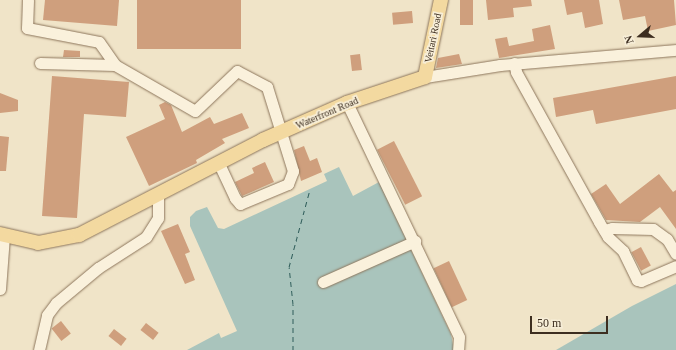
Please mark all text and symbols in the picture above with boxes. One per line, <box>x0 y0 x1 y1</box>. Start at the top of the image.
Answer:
street label: Veitari Road <box>422 12 444 64</box>
north arrow <box>620 16 660 56</box>
text: N <box>622 34 636 46</box>
street label: Waterfront Road <box>294 94 360 132</box>
scale bar <box>532 308 610 334</box>
text: 50 m <box>537 316 561 330</box>

